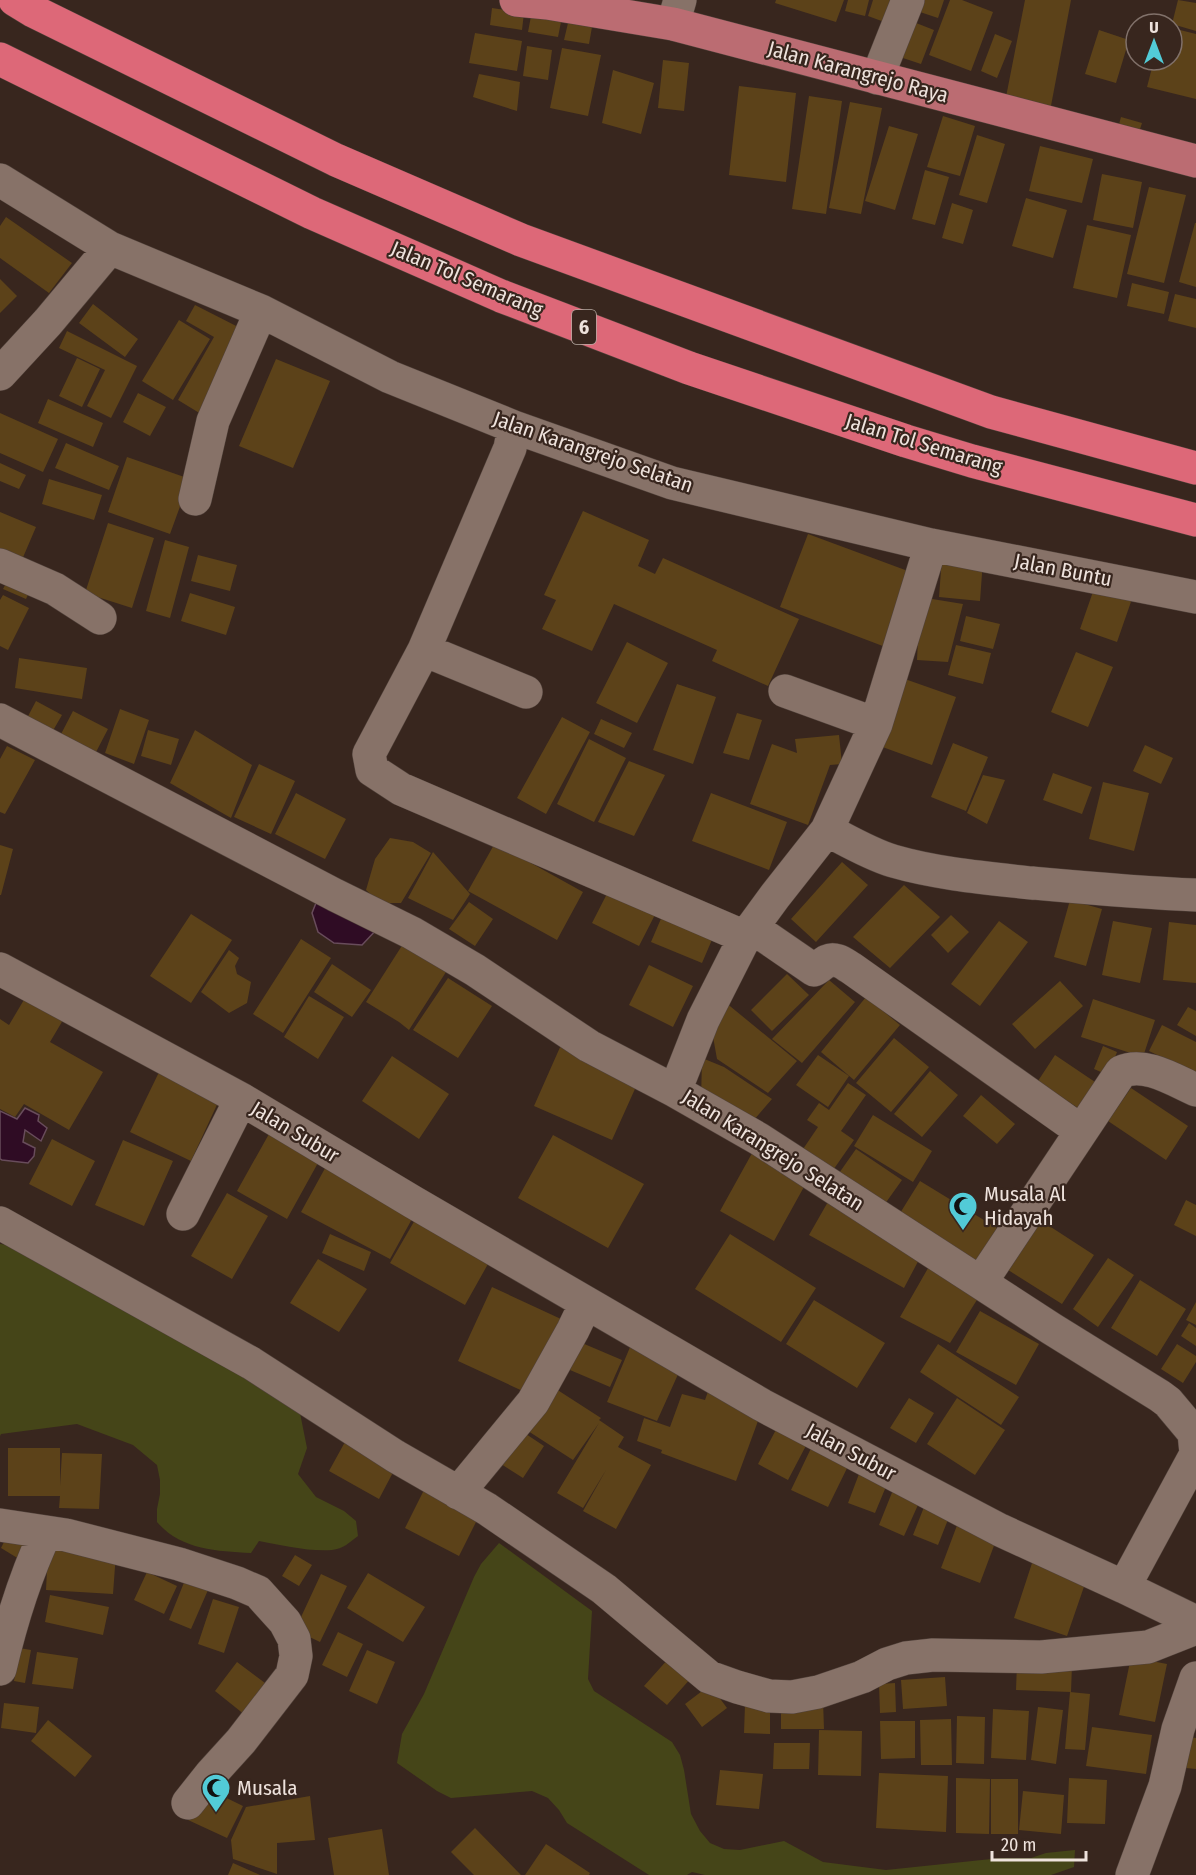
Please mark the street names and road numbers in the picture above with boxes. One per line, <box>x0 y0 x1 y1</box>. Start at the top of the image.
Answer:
street label: Jalan Karangrejo Raya <box>765 35 951 109</box>
street label: Jalan Tol Semarang <box>387 235 547 323</box>
road number: 6 <box>572 310 596 344</box>
street label: Jalan Karangrejo Selatan <box>490 406 696 498</box>
street label: Jalan Tol Semarang <box>842 408 1006 480</box>
street label: Jalan Buntu <box>1012 548 1114 592</box>
street label: Jalan Karangrejo Selatan <box>677 1083 869 1217</box>
street label: Jalan Subur <box>246 1096 344 1169</box>
street label: Jalan Subur <box>801 1417 901 1487</box>

